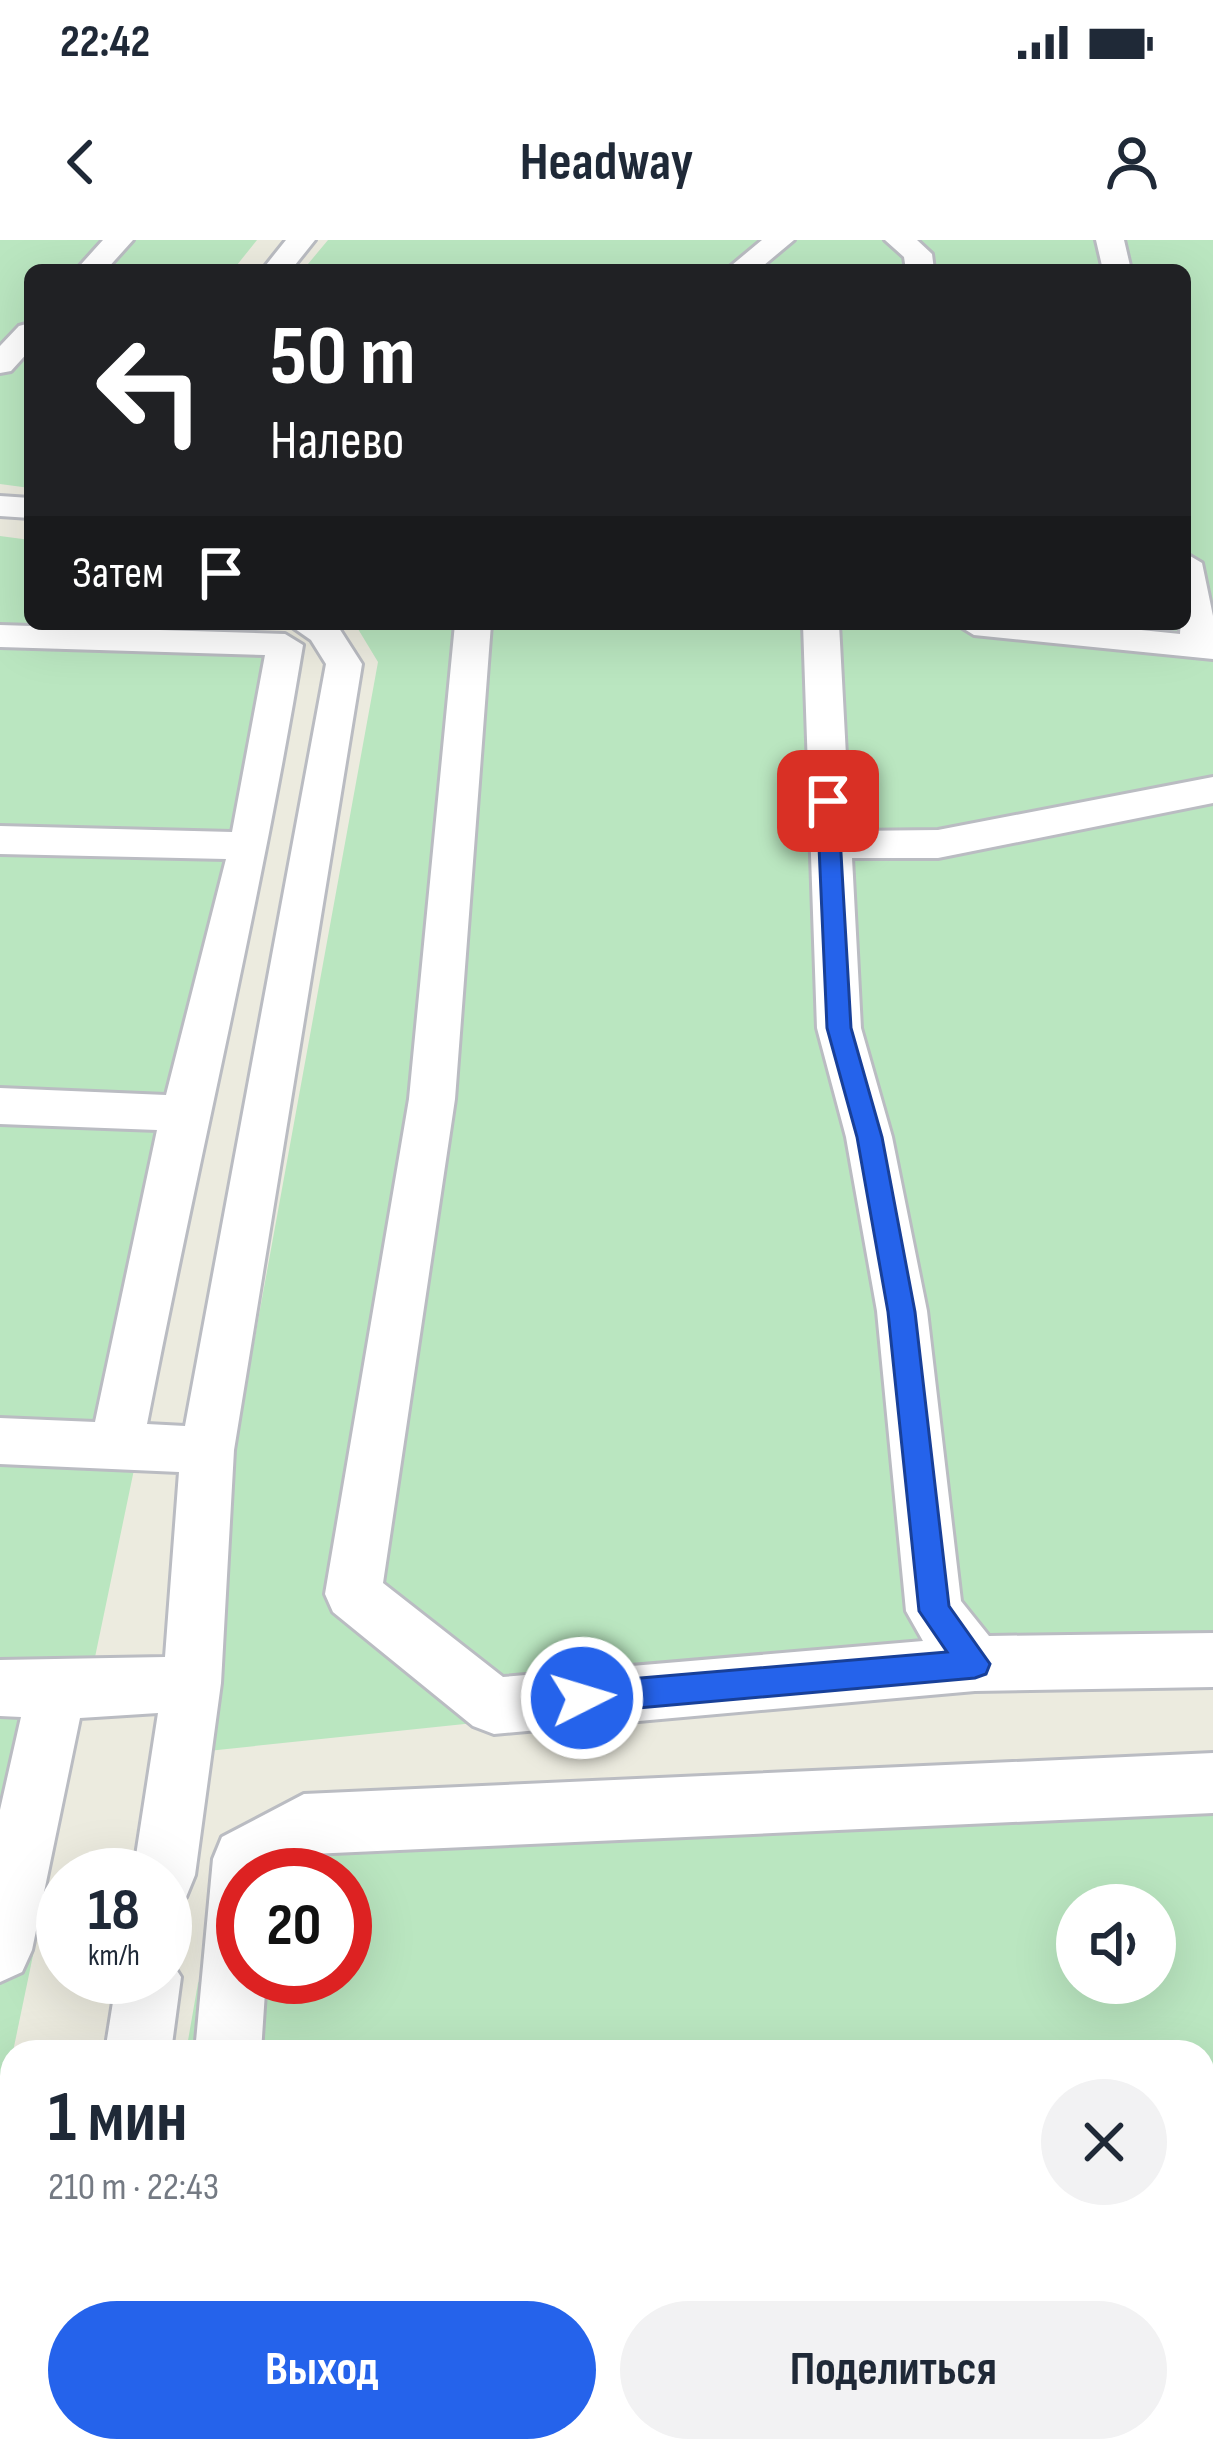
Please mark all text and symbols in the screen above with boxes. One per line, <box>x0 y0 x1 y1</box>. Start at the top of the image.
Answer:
text: 22:42 <box>60 15 150 70</box>
icon: back <box>48 129 114 195</box>
icon: person <box>1099 129 1165 195</box>
text: Headway <box>520 130 693 195</box>
text: 50 m <box>270 307 416 408</box>
icon: left <box>72 312 228 468</box>
text: Налево <box>270 409 404 474</box>
icon: arrive <box>188 540 254 606</box>
text: Затем <box>72 546 164 601</box>
pin <box>777 750 879 852</box>
icon: arrive <box>795 768 861 834</box>
position arrow <box>519 1635 645 1761</box>
speed limit sign: 20 <box>216 1848 372 2004</box>
text: 18 <box>88 1875 140 1947</box>
map controls <box>1056 1884 1176 2004</box>
button: sound <box>1056 1884 1176 2004</box>
text: km/h <box>88 1938 140 1974</box>
text: 1 мин <box>48 2075 188 2162</box>
button: close <box>1041 2079 1167 2205</box>
text: 210 m · 22:43 <box>48 2164 219 2211</box>
button: Выход <box>48 2301 596 2439</box>
button: Поделиться <box>620 2301 1167 2439</box>

